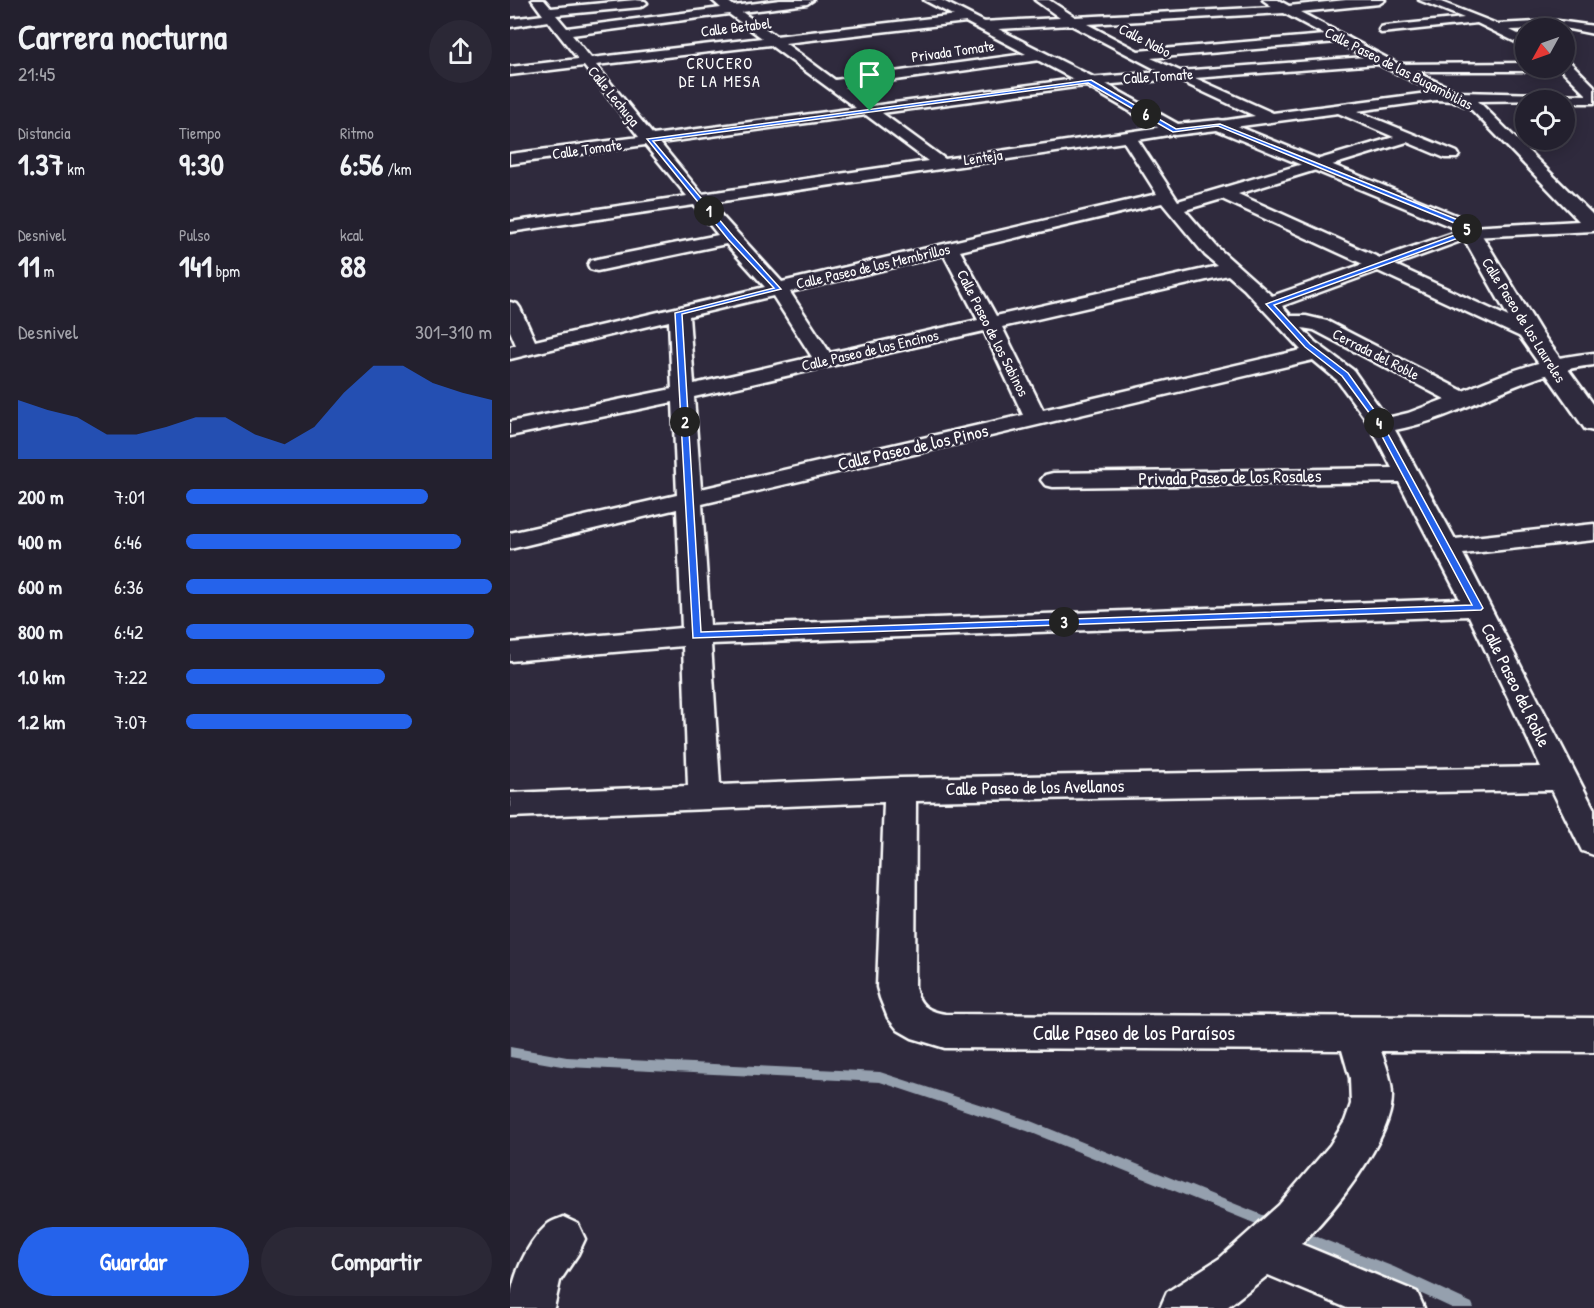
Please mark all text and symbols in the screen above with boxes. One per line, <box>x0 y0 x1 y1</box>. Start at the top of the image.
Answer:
street label: Calle Betabel <box>700 12 772 42</box>
text: Carrera nocturna <box>18 15 227 59</box>
street label: Calle Nabo <box>1115 18 1175 62</box>
north arrow <box>1515 18 1575 78</box>
map controls <box>1515 18 1575 150</box>
button: share <box>429 20 492 83</box>
street label: Calle Paseo de las Bugambilias <box>1321 22 1477 115</box>
street label: Privada Tomate <box>910 35 996 67</box>
pin <box>844 49 895 111</box>
district label: CRUCERO DE LA MESA <box>679 52 761 92</box>
icon: arrive <box>853 58 886 91</box>
text: 21:45 <box>18 60 55 87</box>
street label: Calle Lechuga <box>583 61 645 131</box>
street label: Calle Tomate <box>1122 63 1194 89</box>
button: locate <box>1515 90 1575 150</box>
pin: 6 <box>1131 99 1161 129</box>
text: 6 <box>1143 103 1149 125</box>
text: Distancia <box>18 122 70 144</box>
text: Tiempo <box>179 122 221 144</box>
text: Ritmo <box>340 122 374 144</box>
street label: Calle Tomate <box>551 134 623 164</box>
text: 1.37 <box>18 144 64 184</box>
text: 9:30 <box>179 144 224 184</box>
text: 6:56 <box>340 144 384 184</box>
street label: Lenteja <box>962 144 1004 170</box>
text: km <box>64 158 85 180</box>
text: /km <box>384 158 412 180</box>
pin: 1 <box>694 196 724 226</box>
text: 1 <box>706 200 712 222</box>
pin: 5 <box>1452 214 1482 244</box>
text: 5 <box>1464 218 1470 240</box>
text: Desnivel <box>18 224 66 246</box>
text: Pulso <box>179 224 210 246</box>
text: kcal <box>340 224 363 246</box>
street label: Calle Paseo de los Membrillos <box>794 238 952 294</box>
text: 11 <box>18 246 40 286</box>
text: 141 <box>179 246 212 286</box>
text: 88 <box>340 246 366 286</box>
street label: Calle Paseo de los Laureles <box>1477 253 1571 387</box>
text: m <box>40 260 54 282</box>
text: bpm <box>212 260 240 282</box>
street label: Calle Paseo de los Sabinos <box>952 266 1034 400</box>
text: Desnivel <box>18 318 78 345</box>
text: 301–310 m <box>415 318 492 345</box>
street label: Cerrada del Roble <box>1329 323 1423 385</box>
street label: Calle Paseo de los Encinos <box>799 324 941 376</box>
pin: 2 <box>670 407 700 437</box>
pin: 4 <box>1364 408 1394 438</box>
text: 2 <box>681 411 689 433</box>
text: 4 <box>1376 412 1382 434</box>
street label: Calle Paseo de los Pinos <box>835 418 991 476</box>
street label: Privada Paseo de los Rosales <box>1138 463 1322 491</box>
text: 200 m <box>18 483 63 510</box>
text: 7:01 <box>114 483 145 510</box>
text: 400 m <box>18 528 62 555</box>
text: 6:46 <box>114 528 142 555</box>
text: 600 m <box>18 573 62 600</box>
text: 6:36 <box>114 573 144 600</box>
pin: 3 <box>1049 607 1079 637</box>
text: 3 <box>1060 611 1068 633</box>
text: 800 m <box>18 618 63 645</box>
text: 6:42 <box>114 618 143 645</box>
street label: Calle Paseo del Roble <box>1475 619 1557 751</box>
text: 1.0 km <box>18 663 65 690</box>
text: 7:22 <box>114 663 147 690</box>
text: 1.2 km <box>18 708 65 735</box>
text: 7:07 <box>114 708 147 735</box>
street label: Calle Paseo de los Avellanos <box>945 773 1125 801</box>
street label: Calle Paseo de los Paraísos <box>1033 1018 1235 1047</box>
button: Guardar <box>18 1227 249 1296</box>
button: Compartir <box>261 1227 492 1296</box>

